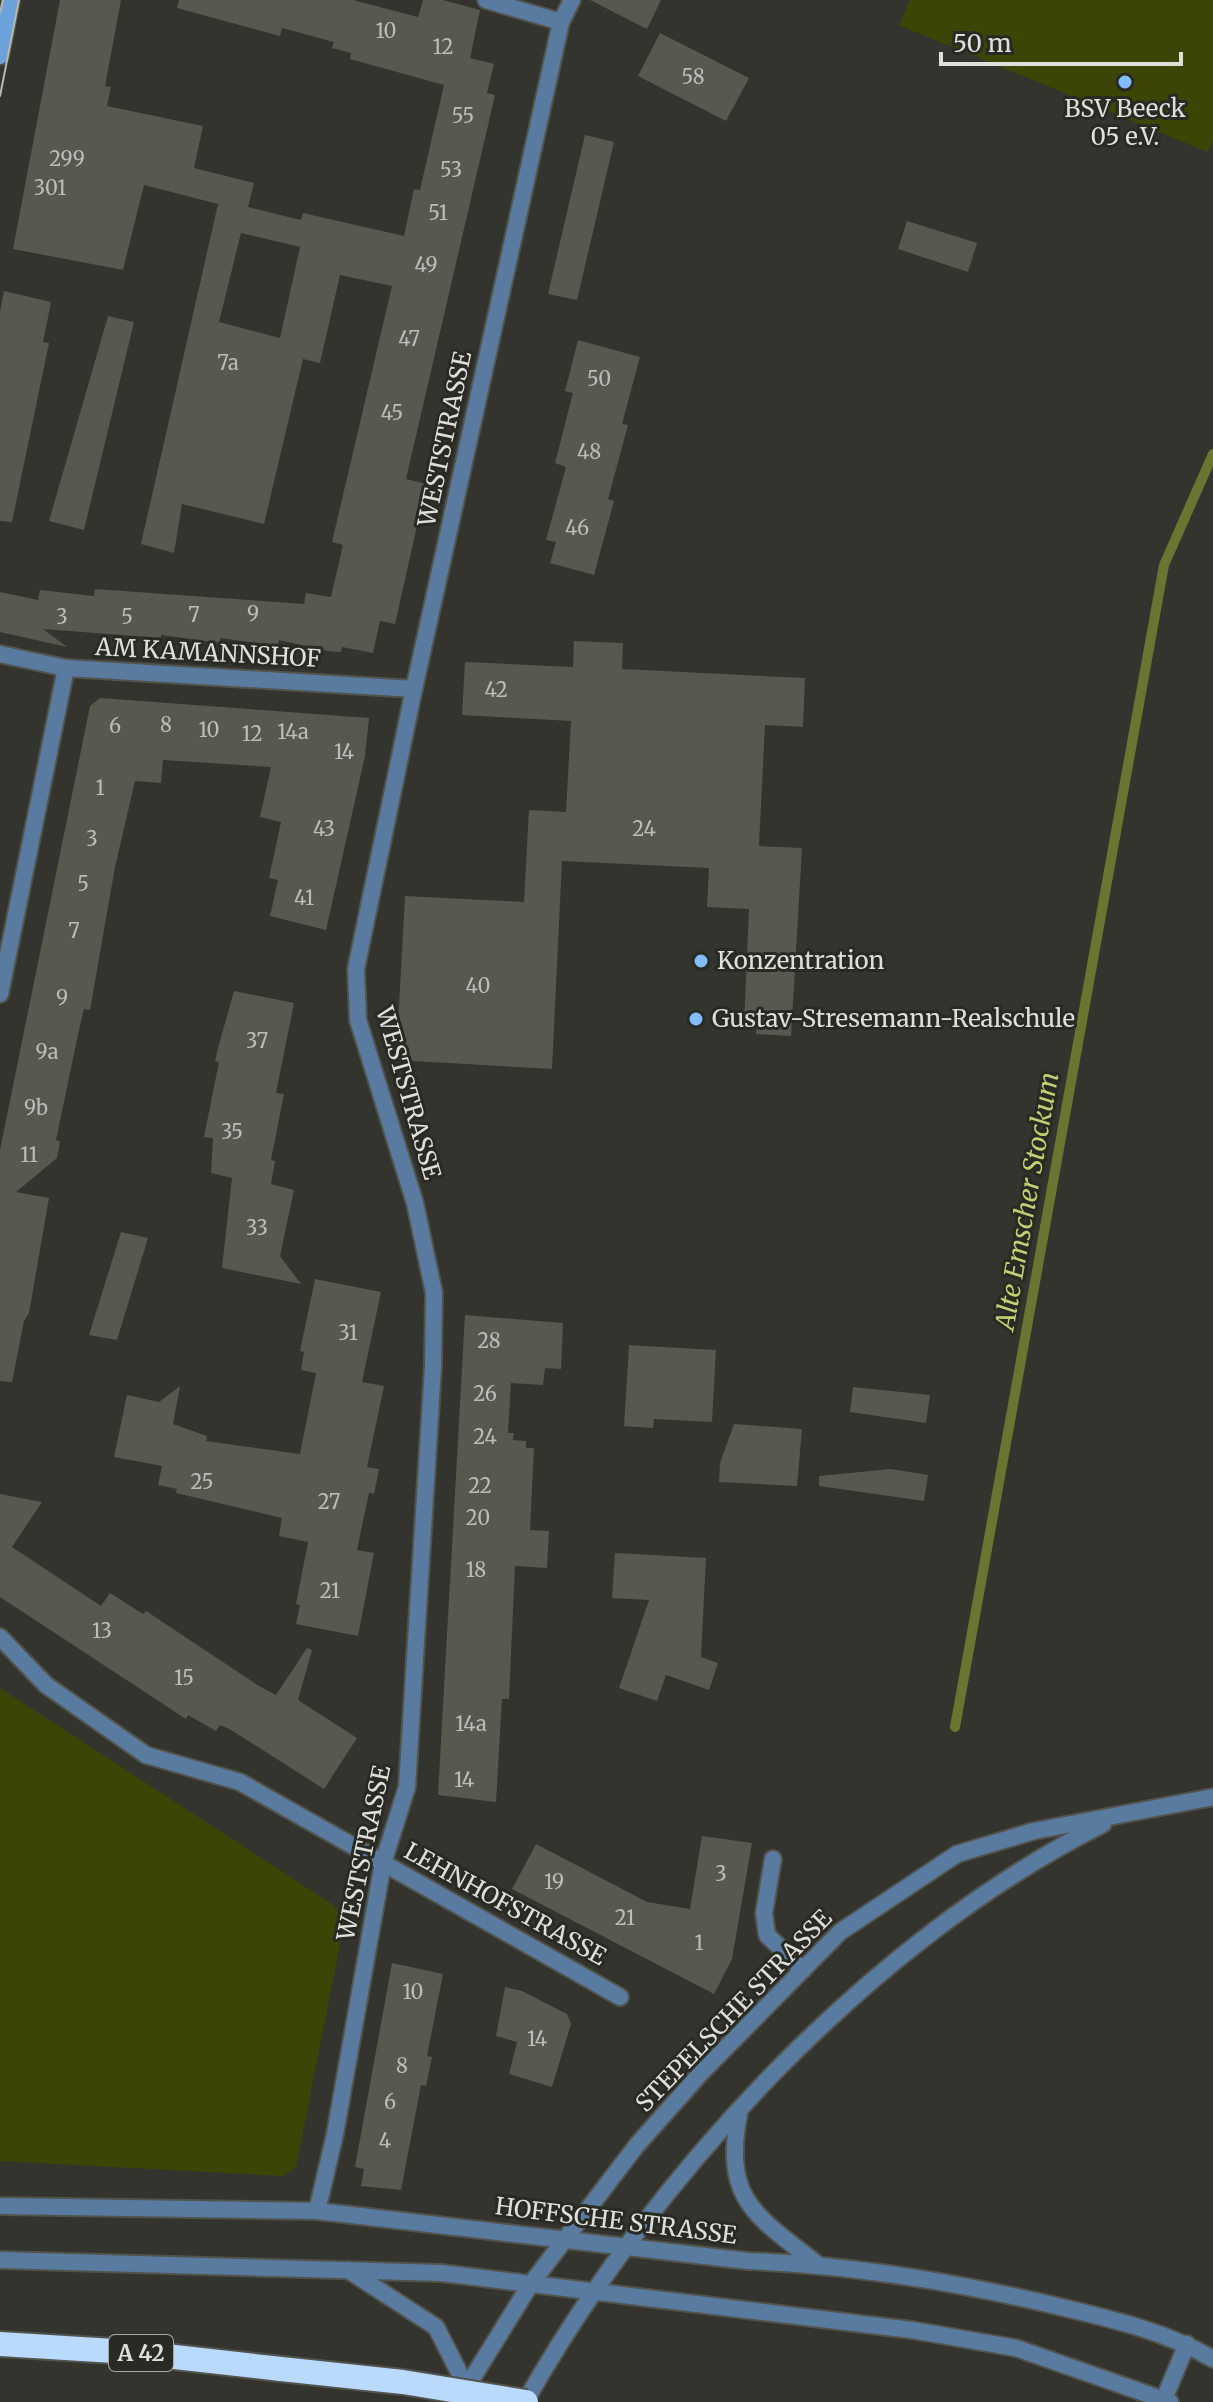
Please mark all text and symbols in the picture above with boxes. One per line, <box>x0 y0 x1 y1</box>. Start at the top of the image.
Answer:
scale bar <box>941 16 1181 66</box>
house number: 10 <box>375 18 397 43</box>
text: 50 m <box>953 28 1012 59</box>
house number: 12 <box>433 34 453 59</box>
house number: 58 <box>681 64 705 89</box>
marker: BSV Beeck 05 e.V. <box>1116 73 1134 91</box>
place label: BSV Beeck 05 e.V. <box>1064 93 1187 152</box>
house number: 55 <box>452 103 474 128</box>
house number: 299 <box>49 146 85 171</box>
house number: 53 <box>440 157 462 182</box>
house number: 301 <box>34 175 66 200</box>
house number: 51 <box>428 200 448 225</box>
house number: 49 <box>414 252 438 277</box>
house number: 47 <box>398 326 420 351</box>
street label: WESTSTRASSE <box>411 348 478 530</box>
house number: 7a <box>217 350 239 375</box>
house number: 50 <box>587 366 611 391</box>
house number: 45 <box>381 400 403 425</box>
house number: 48 <box>577 439 601 464</box>
house number: 46 <box>565 515 589 540</box>
house number: 9 <box>247 601 259 626</box>
house number: 7 <box>188 602 200 627</box>
house number: 3 <box>56 604 68 629</box>
house number: 5 <box>121 604 133 629</box>
street label: AM KAMANNSHOF <box>93 631 322 674</box>
house number: 42 <box>484 677 508 702</box>
house number: 8 <box>160 712 172 737</box>
house number: 6 <box>109 713 121 738</box>
house number: 10 <box>198 717 220 742</box>
house number: 14a <box>277 719 309 744</box>
house number: 12 <box>242 721 262 746</box>
house number: 14 <box>334 739 354 764</box>
house number: 1 <box>95 775 105 800</box>
house number: 43 <box>313 816 335 841</box>
house number: 24 <box>632 816 656 841</box>
house number: 3 <box>86 826 98 851</box>
house number: 5 <box>77 871 89 896</box>
house number: 41 <box>294 885 314 910</box>
house number: 7 <box>68 918 80 943</box>
place label: Konzentration <box>717 945 885 976</box>
marker: Konzentration <box>692 952 710 970</box>
house number: 40 <box>466 973 490 998</box>
house number: 9 <box>56 985 68 1010</box>
street label: WESTSTRASSE <box>369 1002 448 1184</box>
place label: Gustav-Stresemann-Realschule <box>712 1003 1075 1034</box>
marker: Gustav-Stresemann-Realschule <box>687 1010 705 1028</box>
house number: 37 <box>246 1028 268 1053</box>
house number: 9a <box>36 1039 59 1064</box>
water label: Alte Emscher Stockum <box>987 1069 1065 1335</box>
house number: 9b <box>24 1095 48 1120</box>
house number: 35 <box>221 1119 243 1144</box>
house number: 11 <box>20 1142 38 1167</box>
house number: 33 <box>246 1215 268 1240</box>
house number: 31 <box>338 1320 358 1345</box>
house number: 28 <box>477 1328 501 1353</box>
house number: 26 <box>473 1381 497 1406</box>
house number: 24 <box>473 1424 497 1449</box>
house number: 25 <box>191 1469 213 1494</box>
house number: 22 <box>468 1473 492 1498</box>
house number: 27 <box>318 1489 340 1514</box>
house number: 20 <box>466 1505 490 1530</box>
house number: 18 <box>466 1557 486 1582</box>
house number: 21 <box>320 1578 340 1603</box>
house number: 13 <box>92 1618 112 1643</box>
house number: 15 <box>174 1665 194 1690</box>
house number: 14a <box>455 1711 487 1736</box>
street label: WESTSTRASSE <box>330 1762 397 1944</box>
house number: 14 <box>454 1767 474 1792</box>
street label: LEHNHOFSTRASSE <box>399 1835 612 1972</box>
house number: 3 <box>715 1861 727 1886</box>
house number: 19 <box>544 1869 564 1894</box>
street label: STEPELSCHE STRASSE <box>629 1902 839 2118</box>
house number: 21 <box>615 1905 635 1930</box>
house number: 1 <box>694 1930 704 1955</box>
house number: 10 <box>402 1979 424 2004</box>
house number: 14 <box>527 2026 547 2051</box>
house number: 8 <box>396 2053 408 2078</box>
house number: 6 <box>384 2089 396 2114</box>
house number: 4 <box>379 2128 391 2153</box>
street label: HOFFSCHE STRASSE <box>493 2190 739 2251</box>
road number: A 42 <box>109 2335 173 2371</box>

